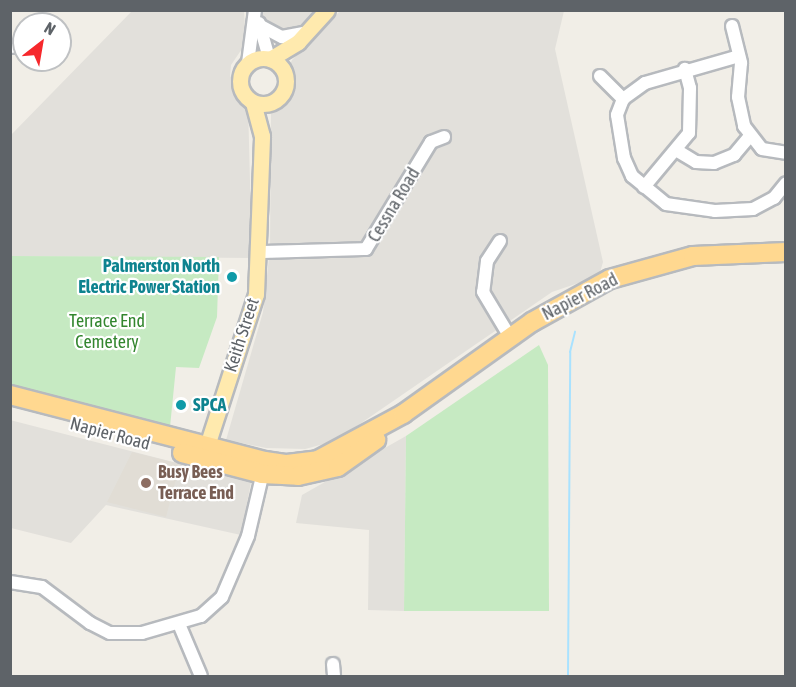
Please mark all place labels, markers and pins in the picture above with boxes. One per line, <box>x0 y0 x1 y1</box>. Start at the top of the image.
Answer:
place label: Palmerston North Electric Power Station <box>78 256 220 298</box>
marker: Palmerston North Electric Power Station <box>225 270 239 284</box>
place label: SPCA <box>193 394 226 416</box>
marker: SPCA <box>174 398 188 412</box>
place label: Busy Bees Terrace End <box>158 462 234 504</box>
marker: Busy Bees Terrace End <box>139 476 153 490</box>

